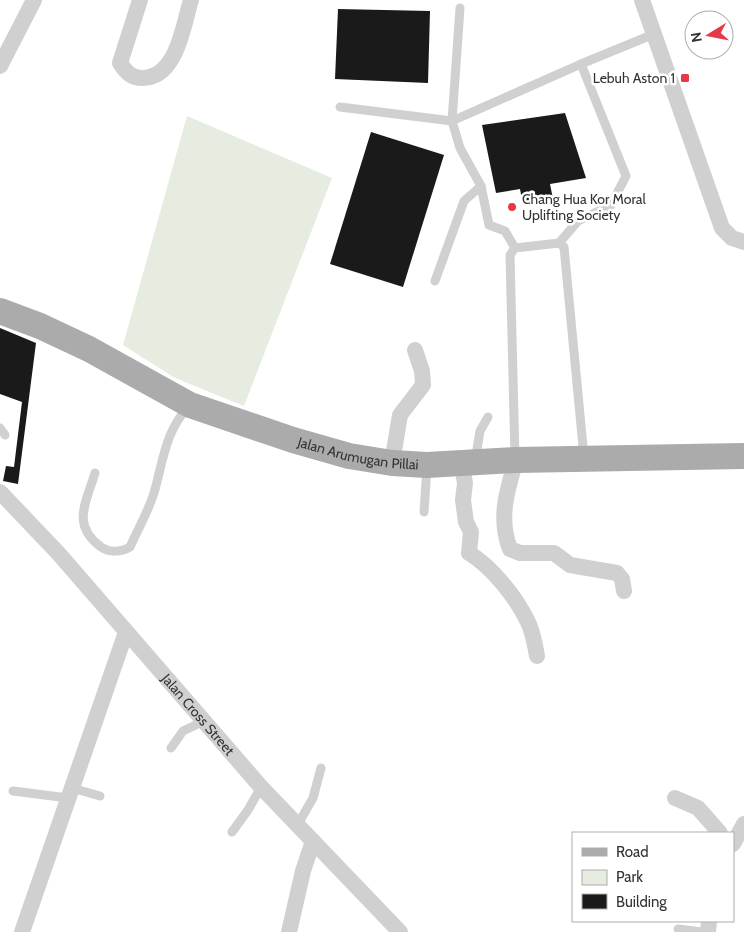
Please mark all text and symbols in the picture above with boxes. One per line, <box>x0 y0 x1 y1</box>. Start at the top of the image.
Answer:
north arrow <box>684 10 734 60</box>
text: N <box>686 31 706 44</box>
place label: Lebuh Aston 1 <box>593 69 675 87</box>
marker: Lebuh Aston 1 <box>679 72 691 84</box>
place label: Chang Hua Kor Moral Uplifting Society <box>522 190 646 224</box>
marker: Chang Hua Kor Moral Uplifting Society <box>506 201 518 213</box>
street label: Jalan Arumugan Pillai <box>295 433 419 474</box>
street label: Jalan Cross Street <box>157 669 239 759</box>
legend <box>572 832 734 922</box>
text: Road <box>616 843 649 861</box>
text: Park <box>616 868 643 886</box>
text: Building <box>616 893 667 911</box>

